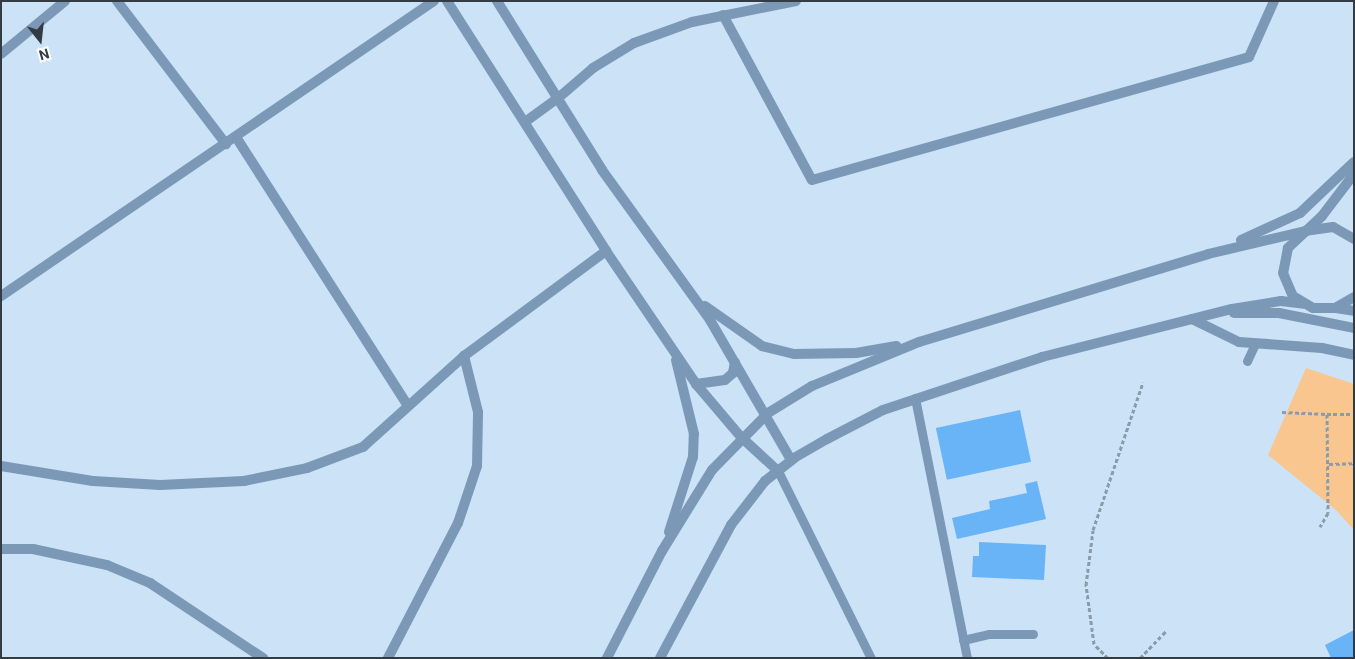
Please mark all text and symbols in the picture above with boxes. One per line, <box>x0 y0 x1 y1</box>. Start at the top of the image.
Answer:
north arrow <box>15 15 65 65</box>
text: N <box>37 45 51 63</box>

